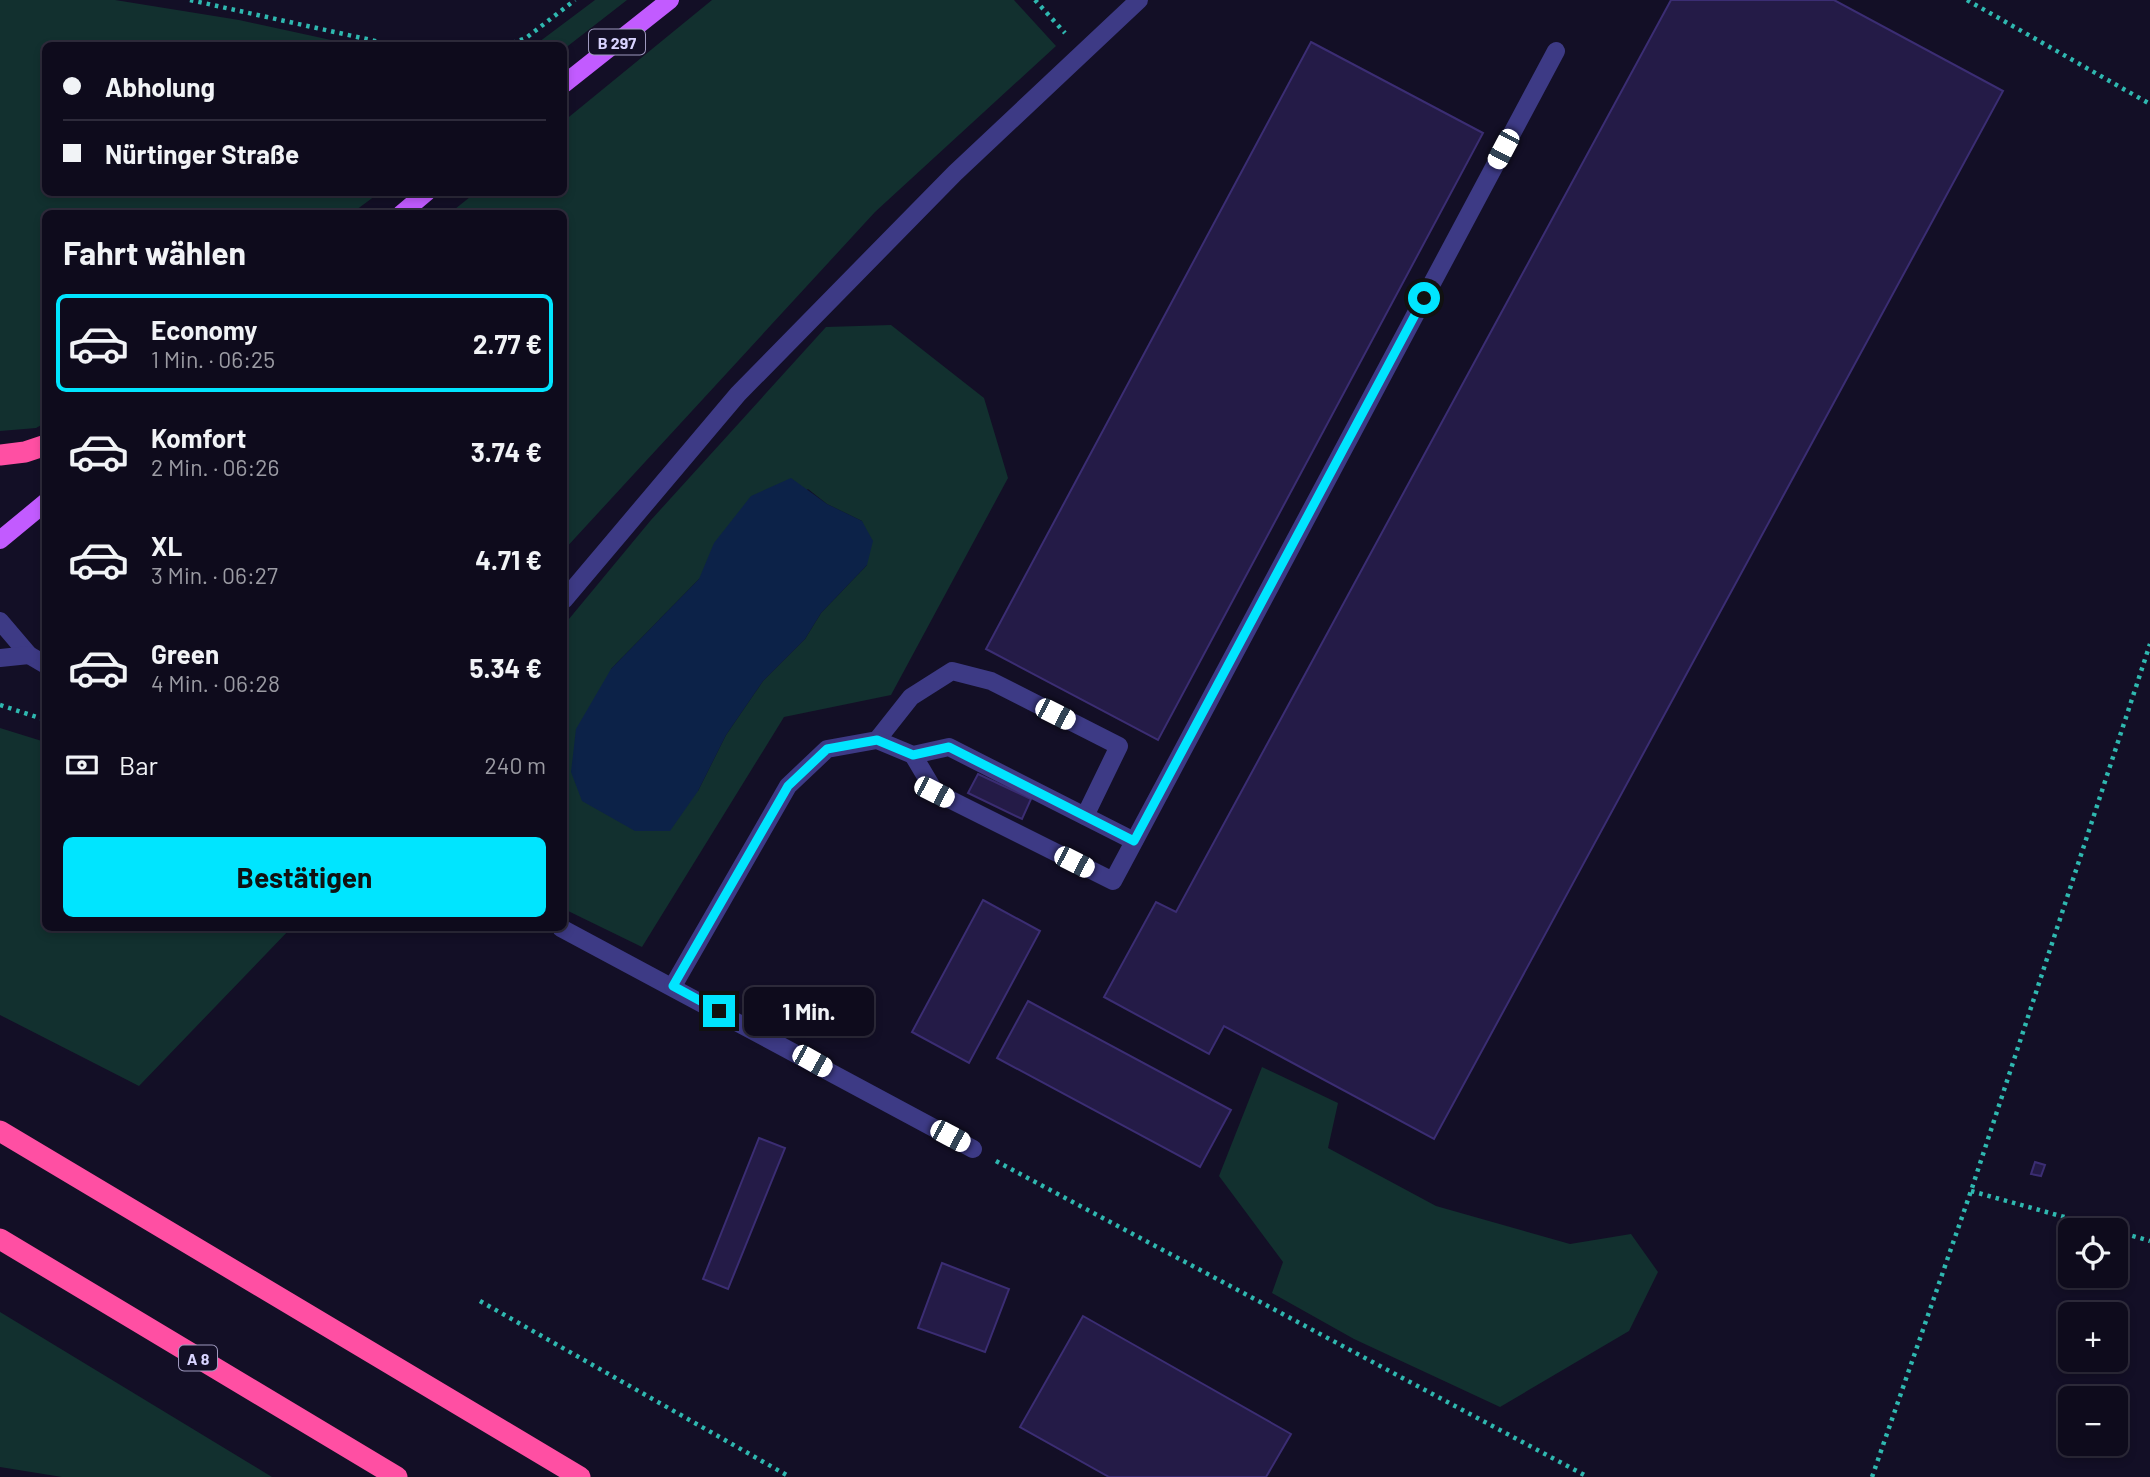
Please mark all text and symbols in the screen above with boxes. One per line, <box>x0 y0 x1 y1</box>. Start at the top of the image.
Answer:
road number: B 297 <box>589 30 645 54</box>
text: Abholung <box>105 71 215 102</box>
car <box>1484 126 1523 172</box>
text: Nürtinger Straße <box>105 138 299 169</box>
text: Fahrt wählen <box>63 233 246 271</box>
route start <box>1408 282 1440 314</box>
icon: car <box>67 312 130 375</box>
text: Economy <box>151 314 257 345</box>
text: 2.77 € <box>473 328 542 359</box>
text: 1 Min. · 06:25 <box>151 345 275 373</box>
icon: car <box>67 420 130 483</box>
text: Komfort <box>151 422 246 453</box>
text: 3.74 € <box>471 436 542 467</box>
text: 2 Min. · 06:26 <box>151 453 279 481</box>
icon: car <box>67 528 130 591</box>
text: XL <box>151 530 182 561</box>
text: 4.71 € <box>475 544 542 575</box>
text: 3 Min. · 06:27 <box>151 561 278 589</box>
icon: car <box>67 636 130 699</box>
text: Green <box>151 638 219 669</box>
text: 5.34 € <box>470 652 542 683</box>
text: 4 Min. · 06:28 <box>151 669 280 697</box>
car <box>1032 695 1079 733</box>
icon: cash <box>63 746 101 784</box>
text: Bar <box>119 749 158 780</box>
text: 240 m <box>484 751 546 779</box>
car <box>911 773 958 811</box>
button: Bestätigen <box>63 837 546 917</box>
car <box>1051 843 1098 881</box>
callout: 1 Min. <box>744 986 873 1036</box>
route end <box>703 995 735 1027</box>
text: 1 Min. <box>782 997 836 1025</box>
car <box>789 1042 836 1080</box>
car <box>927 1117 974 1155</box>
map controls <box>2058 1218 2128 1456</box>
button: locate <box>2058 1218 2128 1288</box>
button: + <box>2058 1302 2128 1372</box>
road number: A 8 <box>179 1346 217 1370</box>
button: − <box>2058 1386 2128 1456</box>

